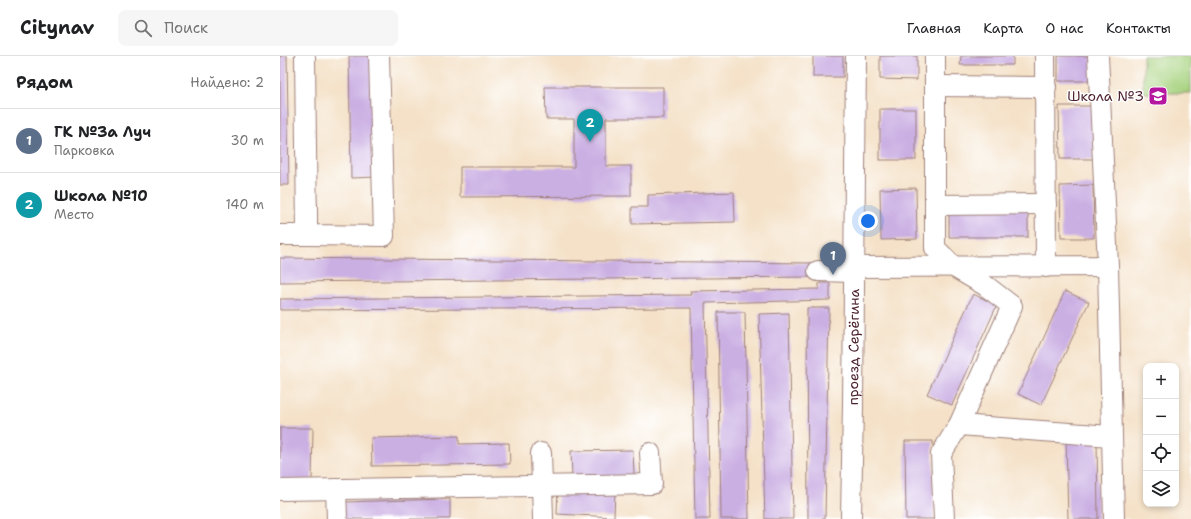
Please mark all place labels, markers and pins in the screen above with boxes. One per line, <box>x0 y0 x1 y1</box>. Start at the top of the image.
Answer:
school or university icon: Школа №3 <box>1147 85 1169 107</box>
place label: Школа №3 <box>1067 87 1144 105</box>
pin: 2 <box>577 109 603 142</box>
pin: 1 <box>820 242 846 275</box>

